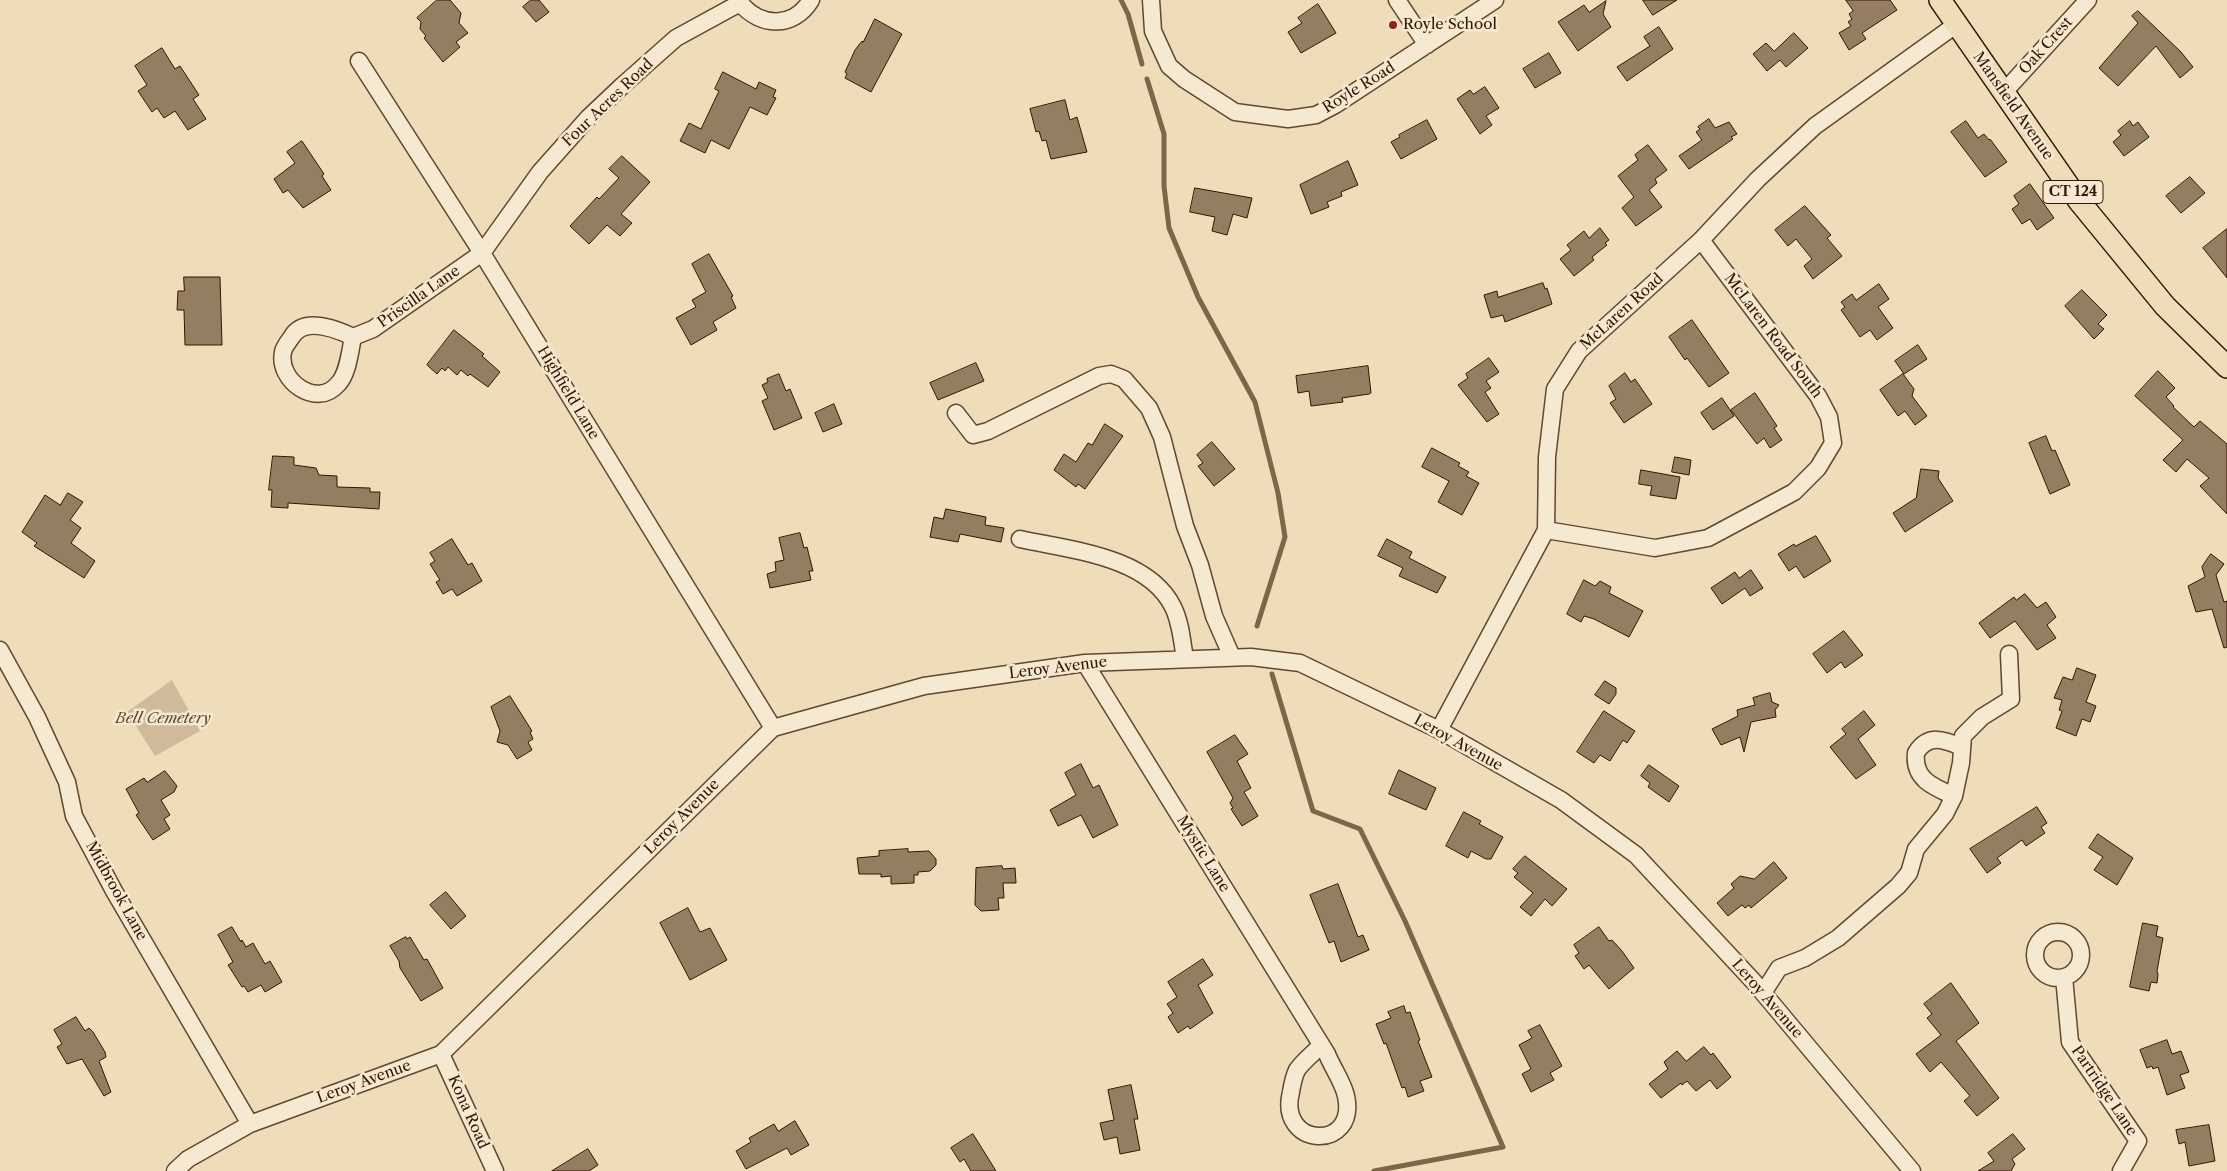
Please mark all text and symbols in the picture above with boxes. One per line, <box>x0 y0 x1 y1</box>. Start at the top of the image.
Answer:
street label: Oak Crest <box>2016 14 2076 78</box>
place label: Royle School <box>1403 16 1497 34</box>
marker: Royle School <box>1387 19 1399 31</box>
street label: Mansfield Avenue <box>1969 49 2057 163</box>
street label: Four Acres Road <box>559 55 657 151</box>
street label: Royle Road <box>1320 59 1398 117</box>
road number: CT 124 <box>2043 180 2103 203</box>
street label: Priscilla Lane <box>374 262 464 332</box>
street label: McLaren Road <box>1577 270 1667 354</box>
street label: McLaren Road South <box>1720 270 1826 402</box>
street label: Highfield Lane <box>533 343 603 443</box>
street label: Leroy Avenue <box>1008 653 1108 683</box>
park label: Bell Cemetery <box>115 710 211 728</box>
street label: Leroy Avenue <box>1410 711 1506 775</box>
street label: Leroy Avenue <box>641 776 723 858</box>
street label: Mystic Lane <box>1172 813 1234 895</box>
street label: Midbrook Lane <box>81 838 151 944</box>
street label: Leroy Avenue <box>1728 956 1806 1042</box>
street label: Partridge Lane <box>2067 1042 2141 1140</box>
street label: Leroy Avenue <box>315 1057 413 1107</box>
street label: Kona Road <box>444 1072 492 1152</box>

